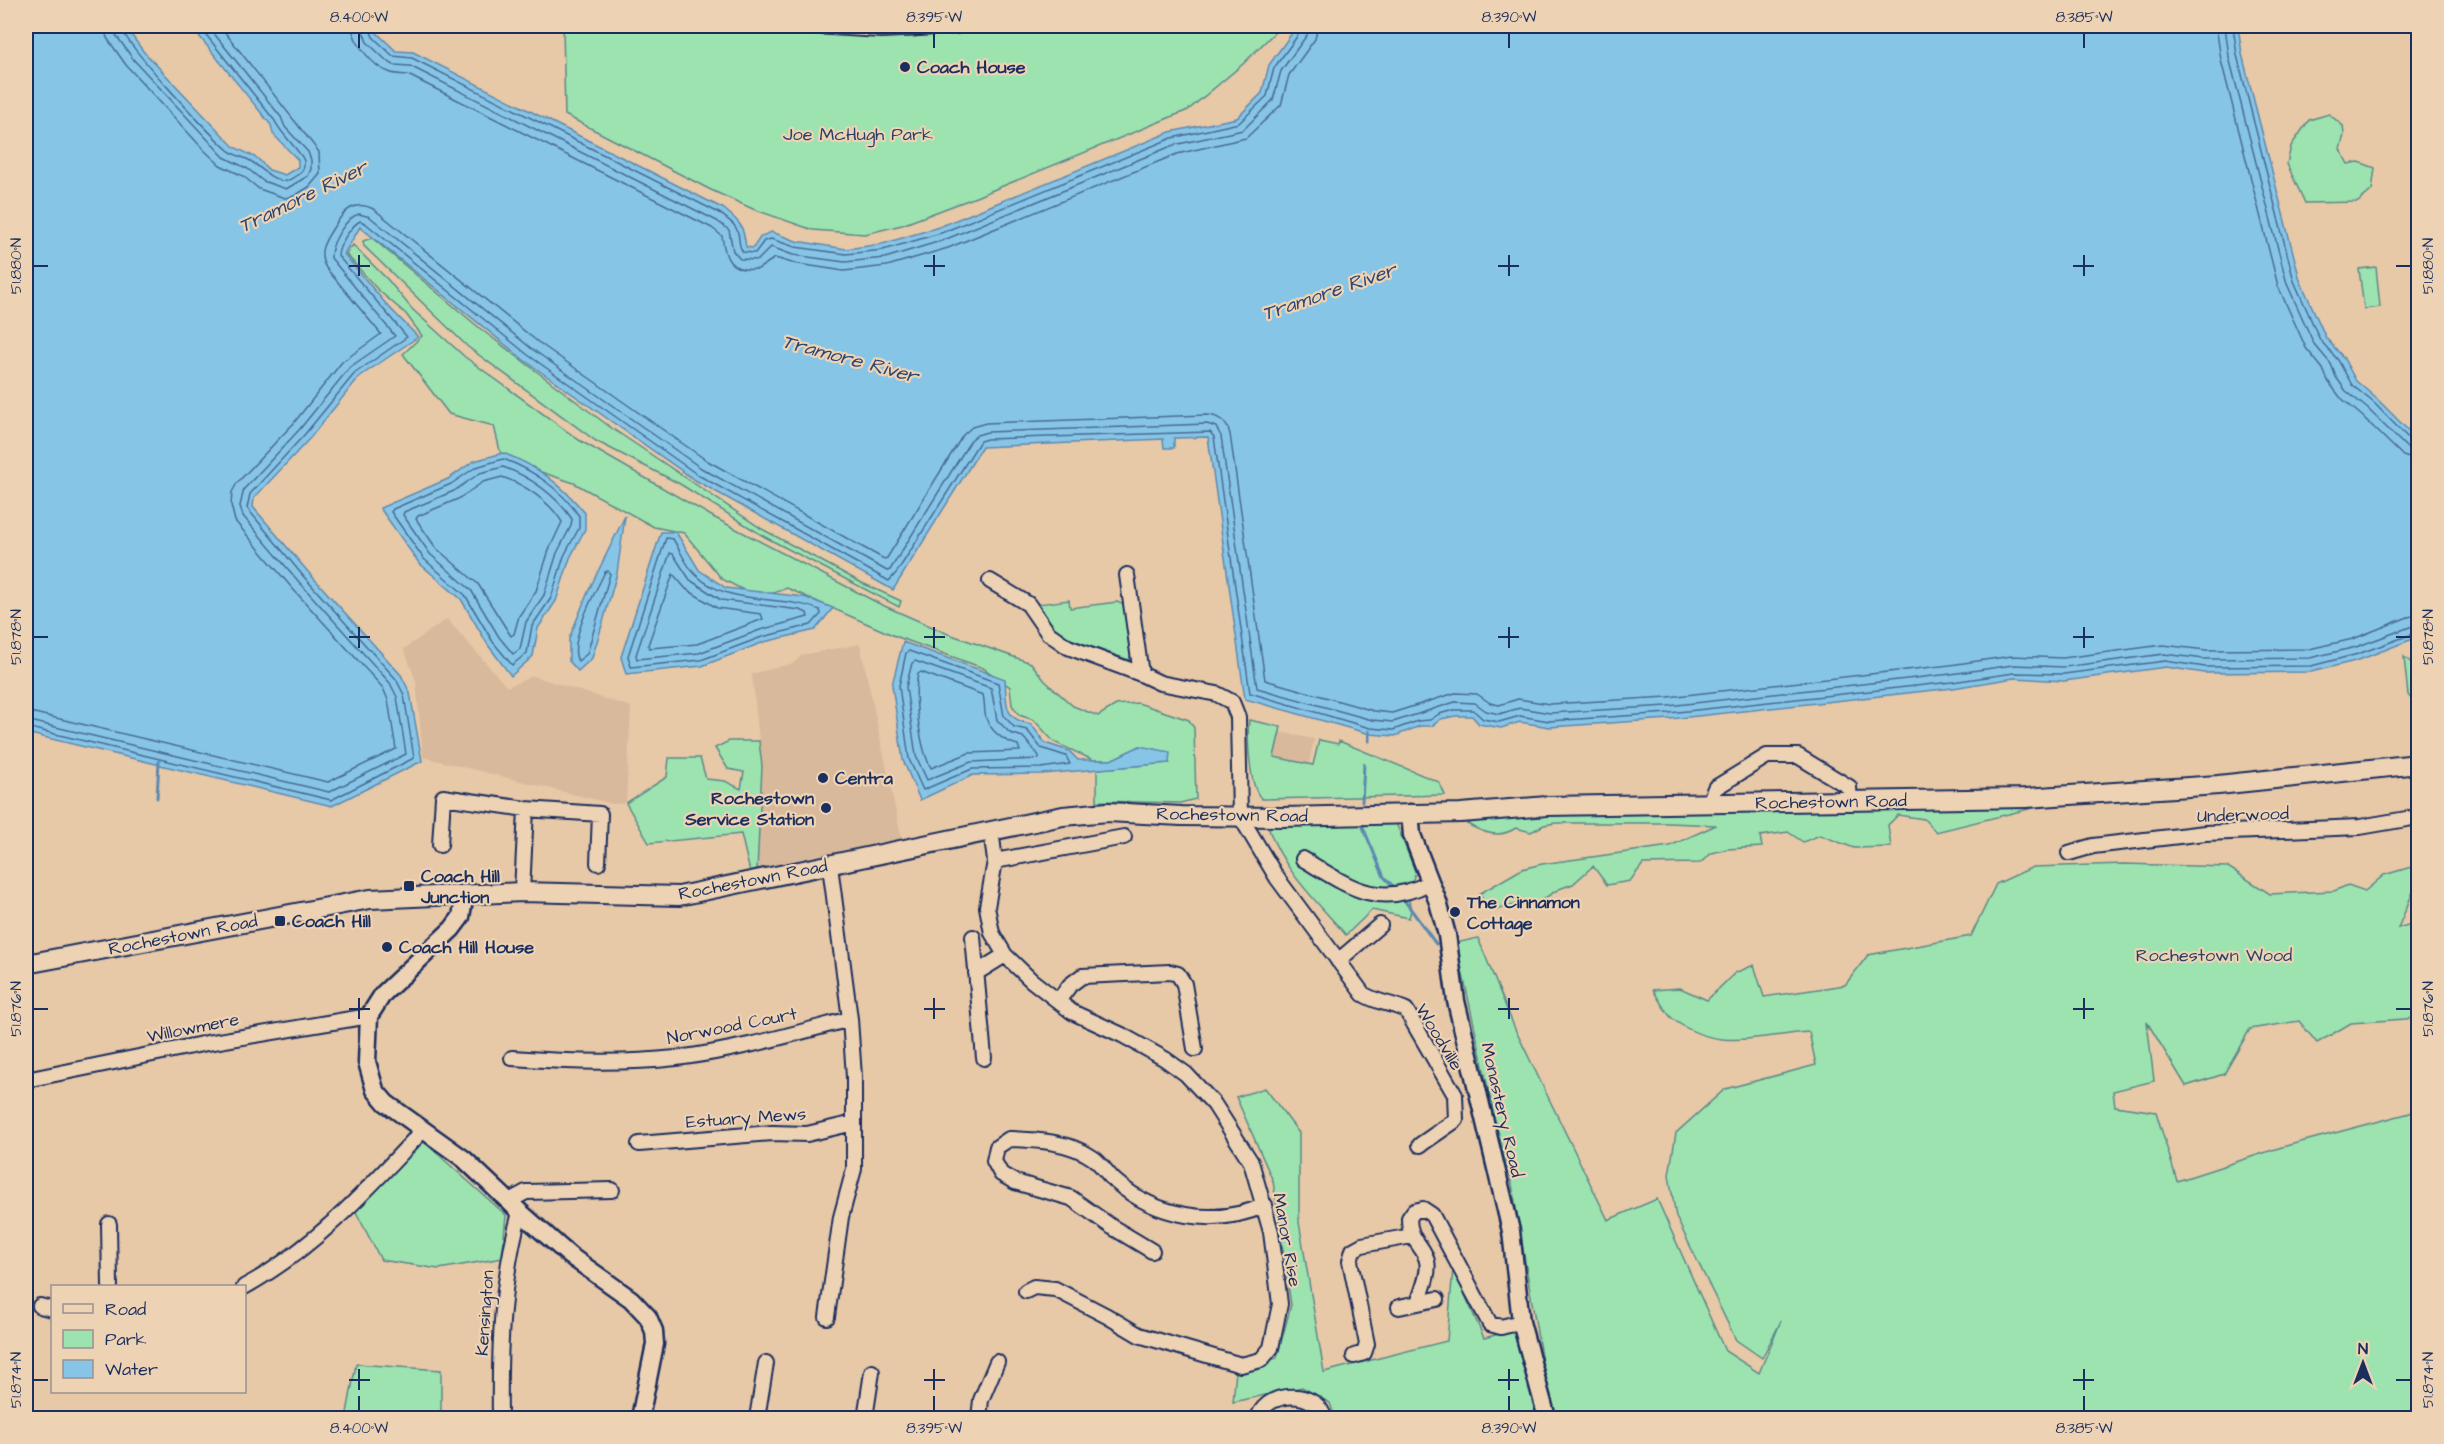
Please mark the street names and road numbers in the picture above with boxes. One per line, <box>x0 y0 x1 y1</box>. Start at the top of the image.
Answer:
street label: Rochestown Road <box>1755 788 1907 816</box>
street label: Rochestown Road <box>1156 801 1308 829</box>
street label: Underwood <box>2197 801 2289 829</box>
street label: Rochestown Road <box>676 853 830 907</box>
street label: Rochestown Road <box>106 908 260 962</box>
street label: Woodville <box>1409 999 1469 1075</box>
street label: Norwood Court <box>665 1001 800 1051</box>
street label: Willowmere <box>145 1007 241 1049</box>
street label: Monastery Road <box>1473 1040 1530 1180</box>
street label: Estuary Mews <box>685 1101 807 1136</box>
street label: Manor Rise <box>1266 1191 1308 1289</box>
street label: Kensington <box>470 1269 501 1357</box>

